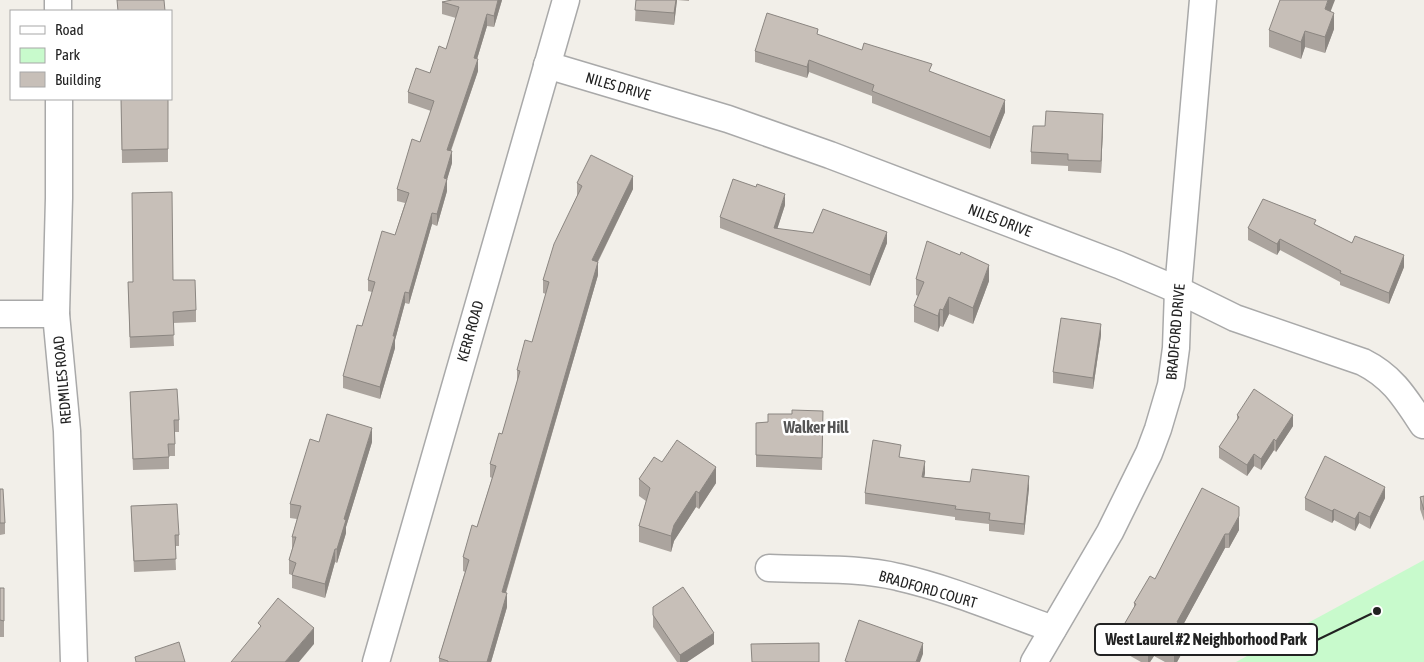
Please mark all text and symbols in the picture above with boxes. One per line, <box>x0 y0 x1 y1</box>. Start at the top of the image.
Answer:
legend <box>10 10 172 100</box>
text: Road <box>55 21 84 38</box>
text: Park <box>55 46 80 63</box>
street label: NILES DRIVE <box>584 69 653 104</box>
text: Building <box>55 71 101 88</box>
street label: NILES DRIVE <box>966 200 1035 240</box>
street label: BRADFORD DRIVE <box>1162 283 1188 381</box>
street label: KERR ROAD <box>453 299 487 363</box>
street label: REDMILES ROAD <box>50 335 74 425</box>
district label: Walker Hill <box>782 418 849 436</box>
street label: BRADFORD COURT <box>877 567 979 611</box>
callout: West Laurel #2 Neighborhood Park <box>1095 624 1317 655</box>
text: West Laurel #2 Neighborhood Park <box>1104 630 1308 648</box>

